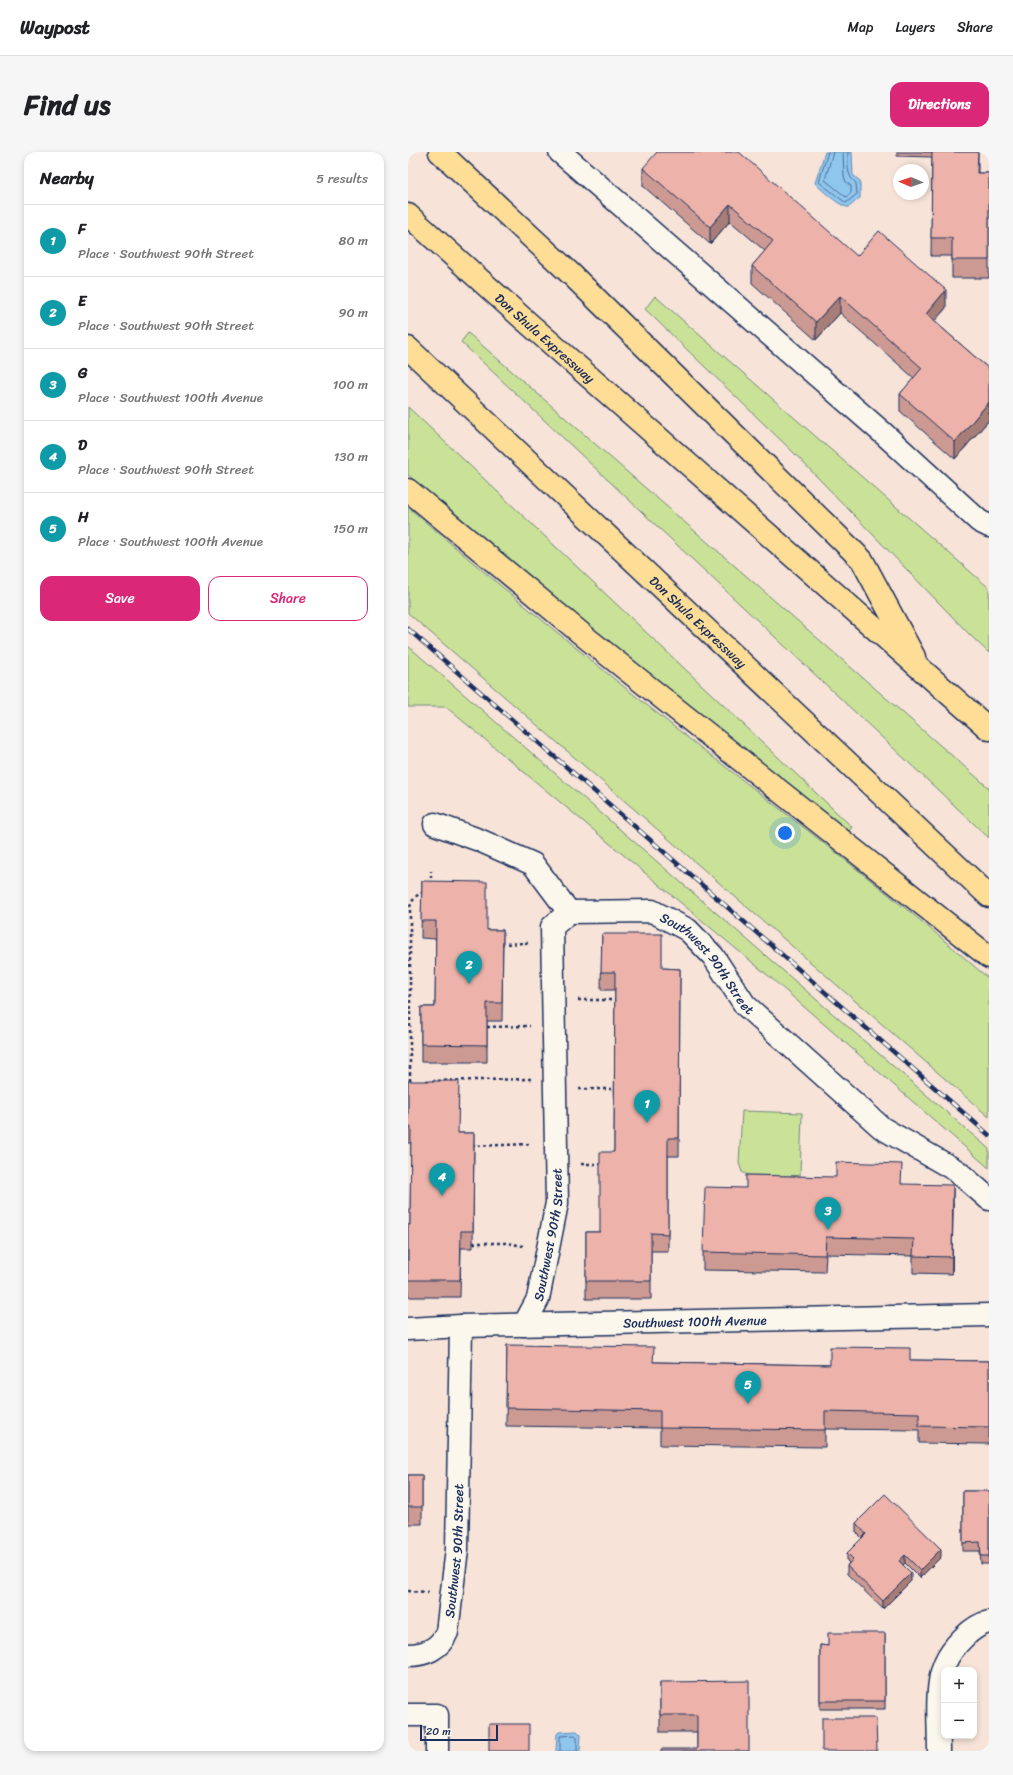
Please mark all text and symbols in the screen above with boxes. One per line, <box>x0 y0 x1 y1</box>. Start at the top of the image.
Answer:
text: Waypost <box>20 11 90 44</box>
text: Map <box>848 15 873 40</box>
text: Layers <box>895 15 935 40</box>
text: Share <box>957 15 993 40</box>
text: Find us <box>24 80 111 129</box>
button: Directions <box>890 82 989 127</box>
text: Nearby <box>40 163 94 193</box>
north arrow <box>893 164 929 200</box>
text: 5 results <box>316 167 368 190</box>
text: F <box>78 216 86 242</box>
text: 1 <box>50 229 56 252</box>
text: 80 m <box>339 229 368 252</box>
text: Place · Southwest 90th Street <box>78 242 254 265</box>
street label: Don Shula Expressway <box>490 287 601 389</box>
text: E <box>78 288 86 314</box>
text: 2 <box>49 301 57 324</box>
text: 90 m <box>338 301 368 324</box>
text: Place · Southwest 90th Street <box>78 314 254 337</box>
text: G <box>78 360 87 386</box>
text: 3 <box>49 373 57 396</box>
text: 100 m <box>333 373 368 396</box>
text: Place · Southwest 100th Avenue <box>78 386 263 409</box>
text: D <box>78 432 87 458</box>
text: 4 <box>49 445 57 468</box>
text: 130 m <box>334 445 368 468</box>
text: Place · Southwest 90th Street <box>78 458 254 481</box>
text: H <box>78 504 89 530</box>
text: 5 <box>49 517 57 540</box>
text: 150 m <box>333 517 368 540</box>
text: Place · Southwest 100th Avenue <box>78 530 263 553</box>
street label: Don Shula Expressway <box>644 570 753 674</box>
button: Save <box>40 576 200 621</box>
button: Share <box>208 576 368 621</box>
your location <box>775 823 795 843</box>
street label: Southwest 90th Street <box>656 906 760 1020</box>
pin: 2 <box>456 951 482 984</box>
pin: 1 <box>634 1090 660 1123</box>
pin: 4 <box>429 1163 455 1196</box>
street label: Southwest 90th Street <box>526 1168 569 1303</box>
pin: 3 <box>815 1197 841 1230</box>
street label: Southwest 100th Avenue <box>623 1308 767 1334</box>
pin: 5 <box>735 1371 761 1404</box>
street label: Southwest 90th Street <box>437 1483 470 1619</box>
map controls <box>941 1667 977 1739</box>
button: + <box>941 1667 977 1703</box>
button: − <box>941 1703 977 1739</box>
text: 20 m <box>426 1722 451 1741</box>
scale bar <box>420 1723 498 1742</box>

